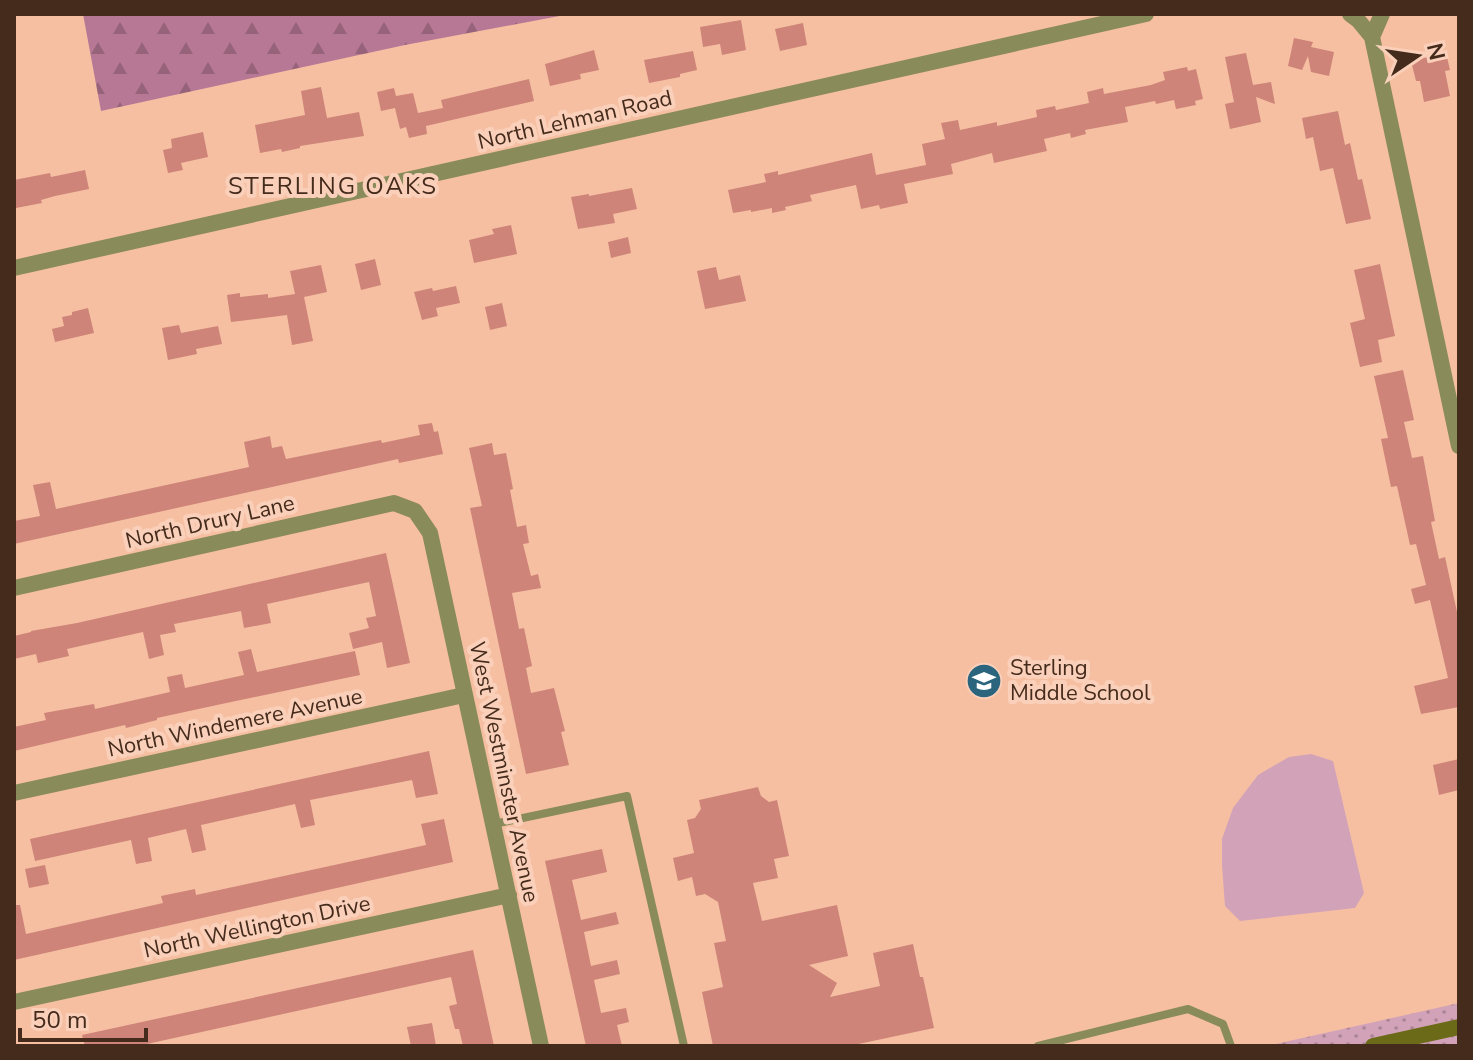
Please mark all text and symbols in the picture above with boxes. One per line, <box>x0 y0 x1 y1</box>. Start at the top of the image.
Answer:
north arrow <box>1377 16 1457 96</box>
text: N <box>1419 40 1452 63</box>
street label: North Lehman Road <box>475 83 675 157</box>
district label: STERLING OAKS <box>228 170 438 202</box>
street label: North Drury Lane <box>123 488 297 556</box>
street label: West Westminster Avenue <box>462 639 546 905</box>
place label: Sterling Middle School <box>1010 653 1151 708</box>
school or university icon: Sterling Middle School <box>965 662 1003 700</box>
street label: North Windemere Avenue <box>105 681 365 765</box>
street label: North Wellington Drive <box>141 888 373 966</box>
scale bar <box>20 992 146 1042</box>
text: 50 m <box>32 1004 88 1036</box>

